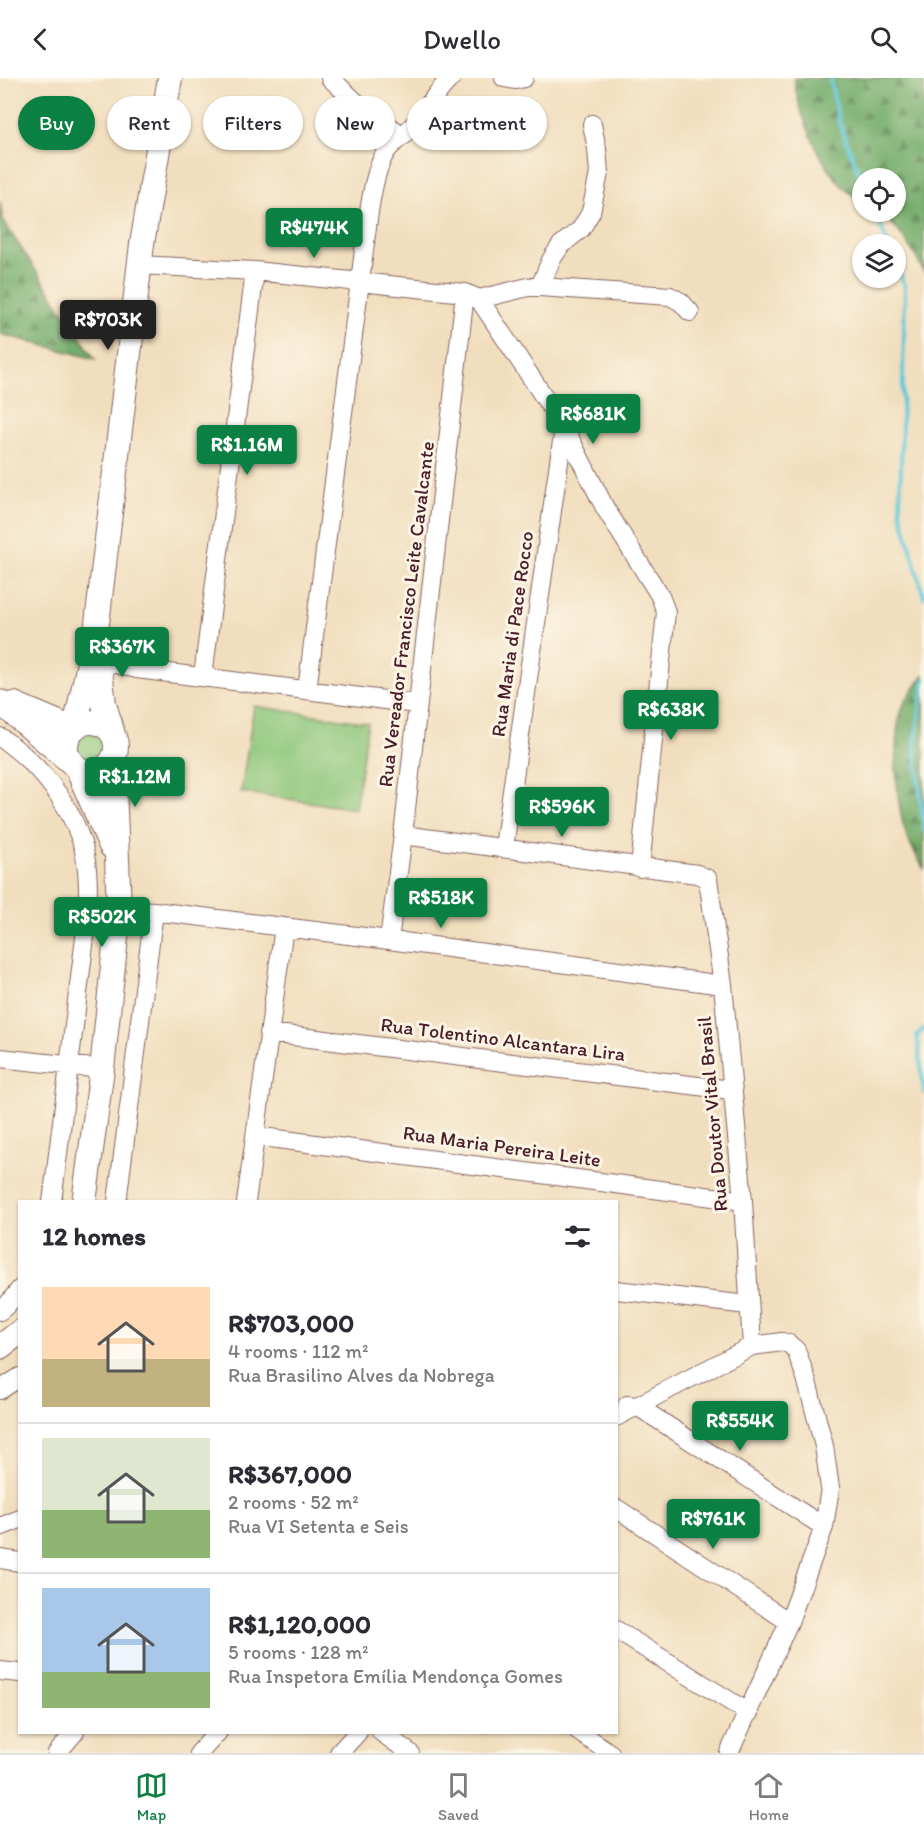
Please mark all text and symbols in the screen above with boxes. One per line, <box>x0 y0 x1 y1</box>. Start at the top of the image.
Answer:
icon: back <box>24 23 57 56</box>
text: Dwello <box>423 23 501 56</box>
icon: search <box>867 23 900 56</box>
chip: Buy <box>18 96 95 150</box>
chip: Rent <box>107 96 191 150</box>
chip: Filters <box>203 96 303 150</box>
chip: New <box>315 96 395 150</box>
chip: Apartment <box>407 96 547 150</box>
map controls <box>852 168 906 288</box>
button: locate <box>852 168 906 222</box>
pin: R$474K <box>265 208 363 259</box>
text: R$474K <box>280 215 348 239</box>
button: layers <box>852 234 906 288</box>
pin: R$703K <box>59 300 157 351</box>
text: R$703K <box>74 307 142 331</box>
pin: R$681K <box>544 394 642 445</box>
text: R$681K <box>560 401 626 425</box>
pin: R$1.16M <box>192 425 302 476</box>
text: R$1.16M <box>211 432 283 456</box>
street label: Rua Vereador Francisco Leite Cavalcante <box>373 440 439 788</box>
street label: Rua Maria di Pace Rocco <box>486 530 538 738</box>
pin: R$367K <box>73 627 171 678</box>
text: R$367K <box>89 634 155 658</box>
pin: R$638K <box>622 690 720 741</box>
text: R$638K <box>637 697 705 721</box>
pin: R$1.12M <box>80 757 190 808</box>
text: R$1.12M <box>99 764 171 788</box>
pin: R$596K <box>513 787 611 838</box>
text: R$596K <box>529 794 595 818</box>
pin: R$518K <box>392 878 490 929</box>
text: R$518K <box>408 885 474 909</box>
pin: R$502K <box>53 897 151 948</box>
text: R$502K <box>68 904 136 928</box>
street label: Rua Tolentino Alcantara Lira <box>379 1012 627 1066</box>
street label: Rua Doutor Vital Brasil <box>691 1015 732 1213</box>
street label: Rua Maria Pereira Leite <box>401 1120 603 1172</box>
text: 12 homes <box>42 1220 146 1252</box>
icon: filters <box>561 1220 594 1253</box>
text: R$703,000 <box>228 1307 354 1339</box>
icon: home <box>90 1311 162 1383</box>
text: 4 rooms · 112 m² <box>228 1339 368 1363</box>
text: Rua Brasilino Alves da Nobrega <box>228 1363 495 1387</box>
pin: R$554K <box>691 1401 789 1452</box>
text: R$554K <box>706 1408 774 1432</box>
text: R$367,000 <box>228 1458 352 1490</box>
icon: home <box>90 1462 162 1534</box>
text: 2 rooms · 52 m² <box>228 1490 359 1514</box>
pin: R$761K <box>664 1499 762 1550</box>
text: R$761K <box>681 1506 745 1530</box>
text: Rua VI Setenta e Seis <box>228 1514 409 1538</box>
text: R$1,120,000 <box>228 1608 371 1640</box>
icon: home <box>90 1612 162 1684</box>
text: 5 rooms · 128 m² <box>228 1640 369 1664</box>
text: Rua Inspetora Emília Mendonça Gomes <box>228 1664 563 1688</box>
tab: Map <box>135 1769 168 1824</box>
tab: Saved <box>438 1769 479 1824</box>
tab: Home <box>749 1769 789 1824</box>

